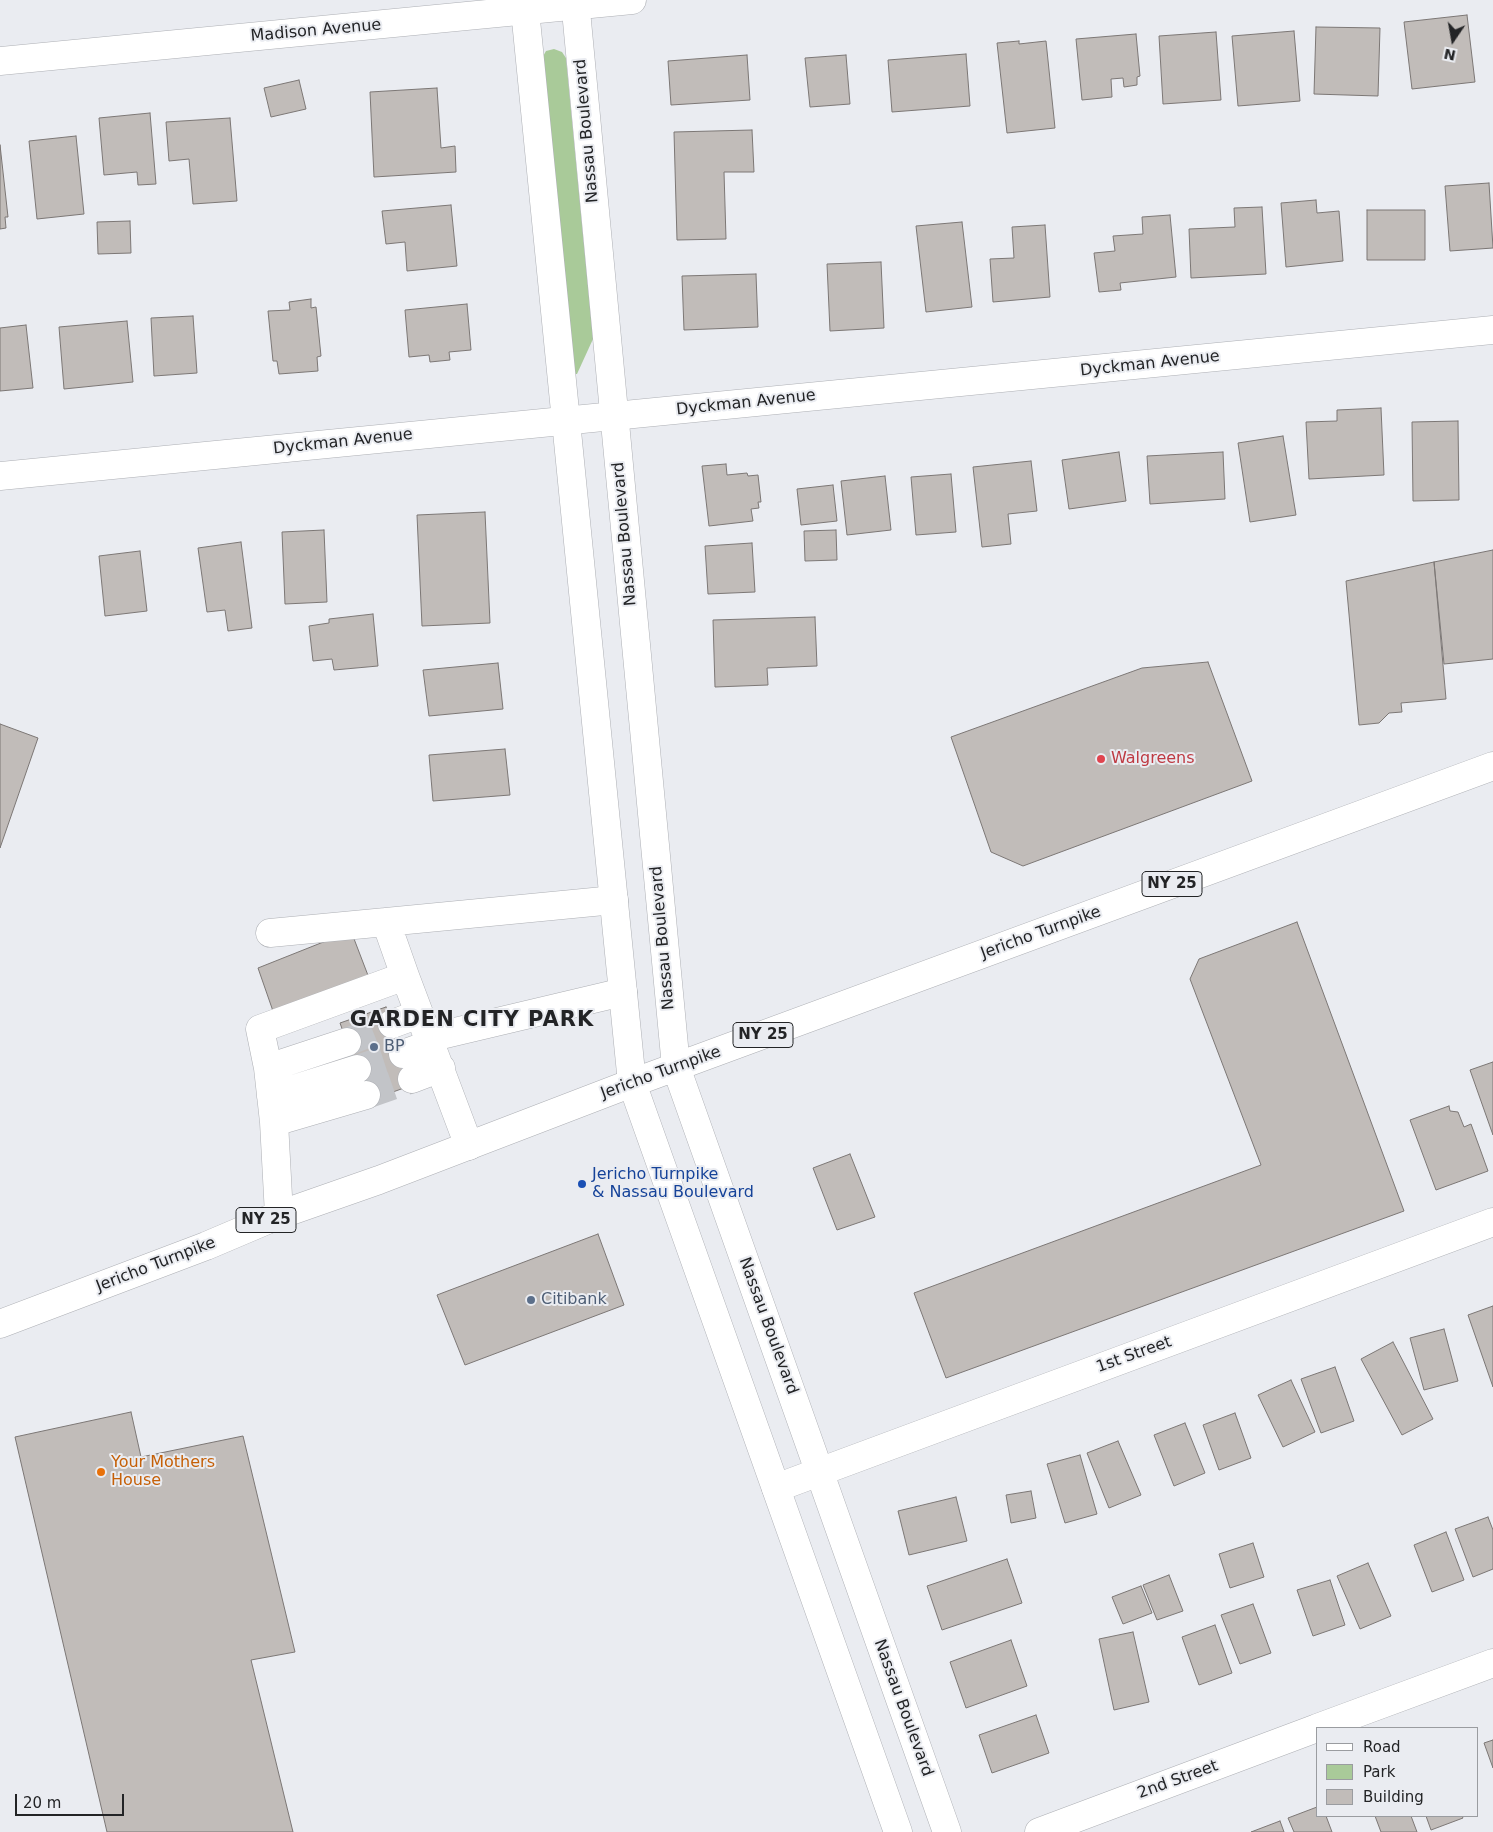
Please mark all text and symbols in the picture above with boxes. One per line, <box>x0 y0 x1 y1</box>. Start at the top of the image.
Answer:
north arrow <box>1428 15 1478 65</box>
street label: Madison Avenue <box>250 16 382 46</box>
text: N <box>1442 46 1457 64</box>
street label: Nassau Boulevard <box>571 58 603 204</box>
street label: Dyckman Avenue <box>1079 347 1221 381</box>
street label: Dyckman Avenue <box>675 386 817 420</box>
street label: Dyckman Avenue <box>272 425 414 459</box>
street label: Nassau Boulevard <box>609 461 641 607</box>
place label: Walgreens <box>1111 749 1195 769</box>
marker: Walgreens <box>1095 753 1107 765</box>
street label: Nassau Boulevard <box>647 865 679 1011</box>
road number: NY 25 <box>1142 872 1202 896</box>
street label: Jericho Turnpike <box>978 902 1104 964</box>
district label: GARDEN CITY PARK <box>348 1008 596 1034</box>
road number: NY 25 <box>733 1022 793 1048</box>
place label: BP <box>384 1037 405 1057</box>
marker: BP <box>368 1041 380 1053</box>
street label: Jericho Turnpike <box>598 1042 724 1104</box>
place label: Jericho Turnpike & Nassau Boulevard <box>592 1165 754 1203</box>
marker: Jericho Turnpike & Nassau Boulevard <box>576 1178 588 1190</box>
road number: NY 25 <box>236 1208 296 1232</box>
street label: Jericho Turnpike <box>94 1233 218 1297</box>
street label: Nassau Boulevard <box>734 1255 802 1397</box>
place label: Citibank <box>541 1290 607 1310</box>
marker: Citibank <box>525 1294 537 1306</box>
street label: 1st Street <box>1094 1333 1174 1377</box>
place label: Your Mothers House <box>111 1453 215 1491</box>
marker: Your Mothers House <box>95 1466 107 1478</box>
street label: Nassau Boulevard <box>869 1637 937 1779</box>
legend <box>1316 1727 1478 1817</box>
text: Road <box>1363 1738 1401 1756</box>
street label: 2nd Street <box>1135 1757 1221 1803</box>
text: Park <box>1363 1763 1395 1781</box>
scale bar <box>18 1784 126 1816</box>
text: Building <box>1363 1788 1424 1806</box>
text: 20 m <box>23 1794 61 1812</box>

